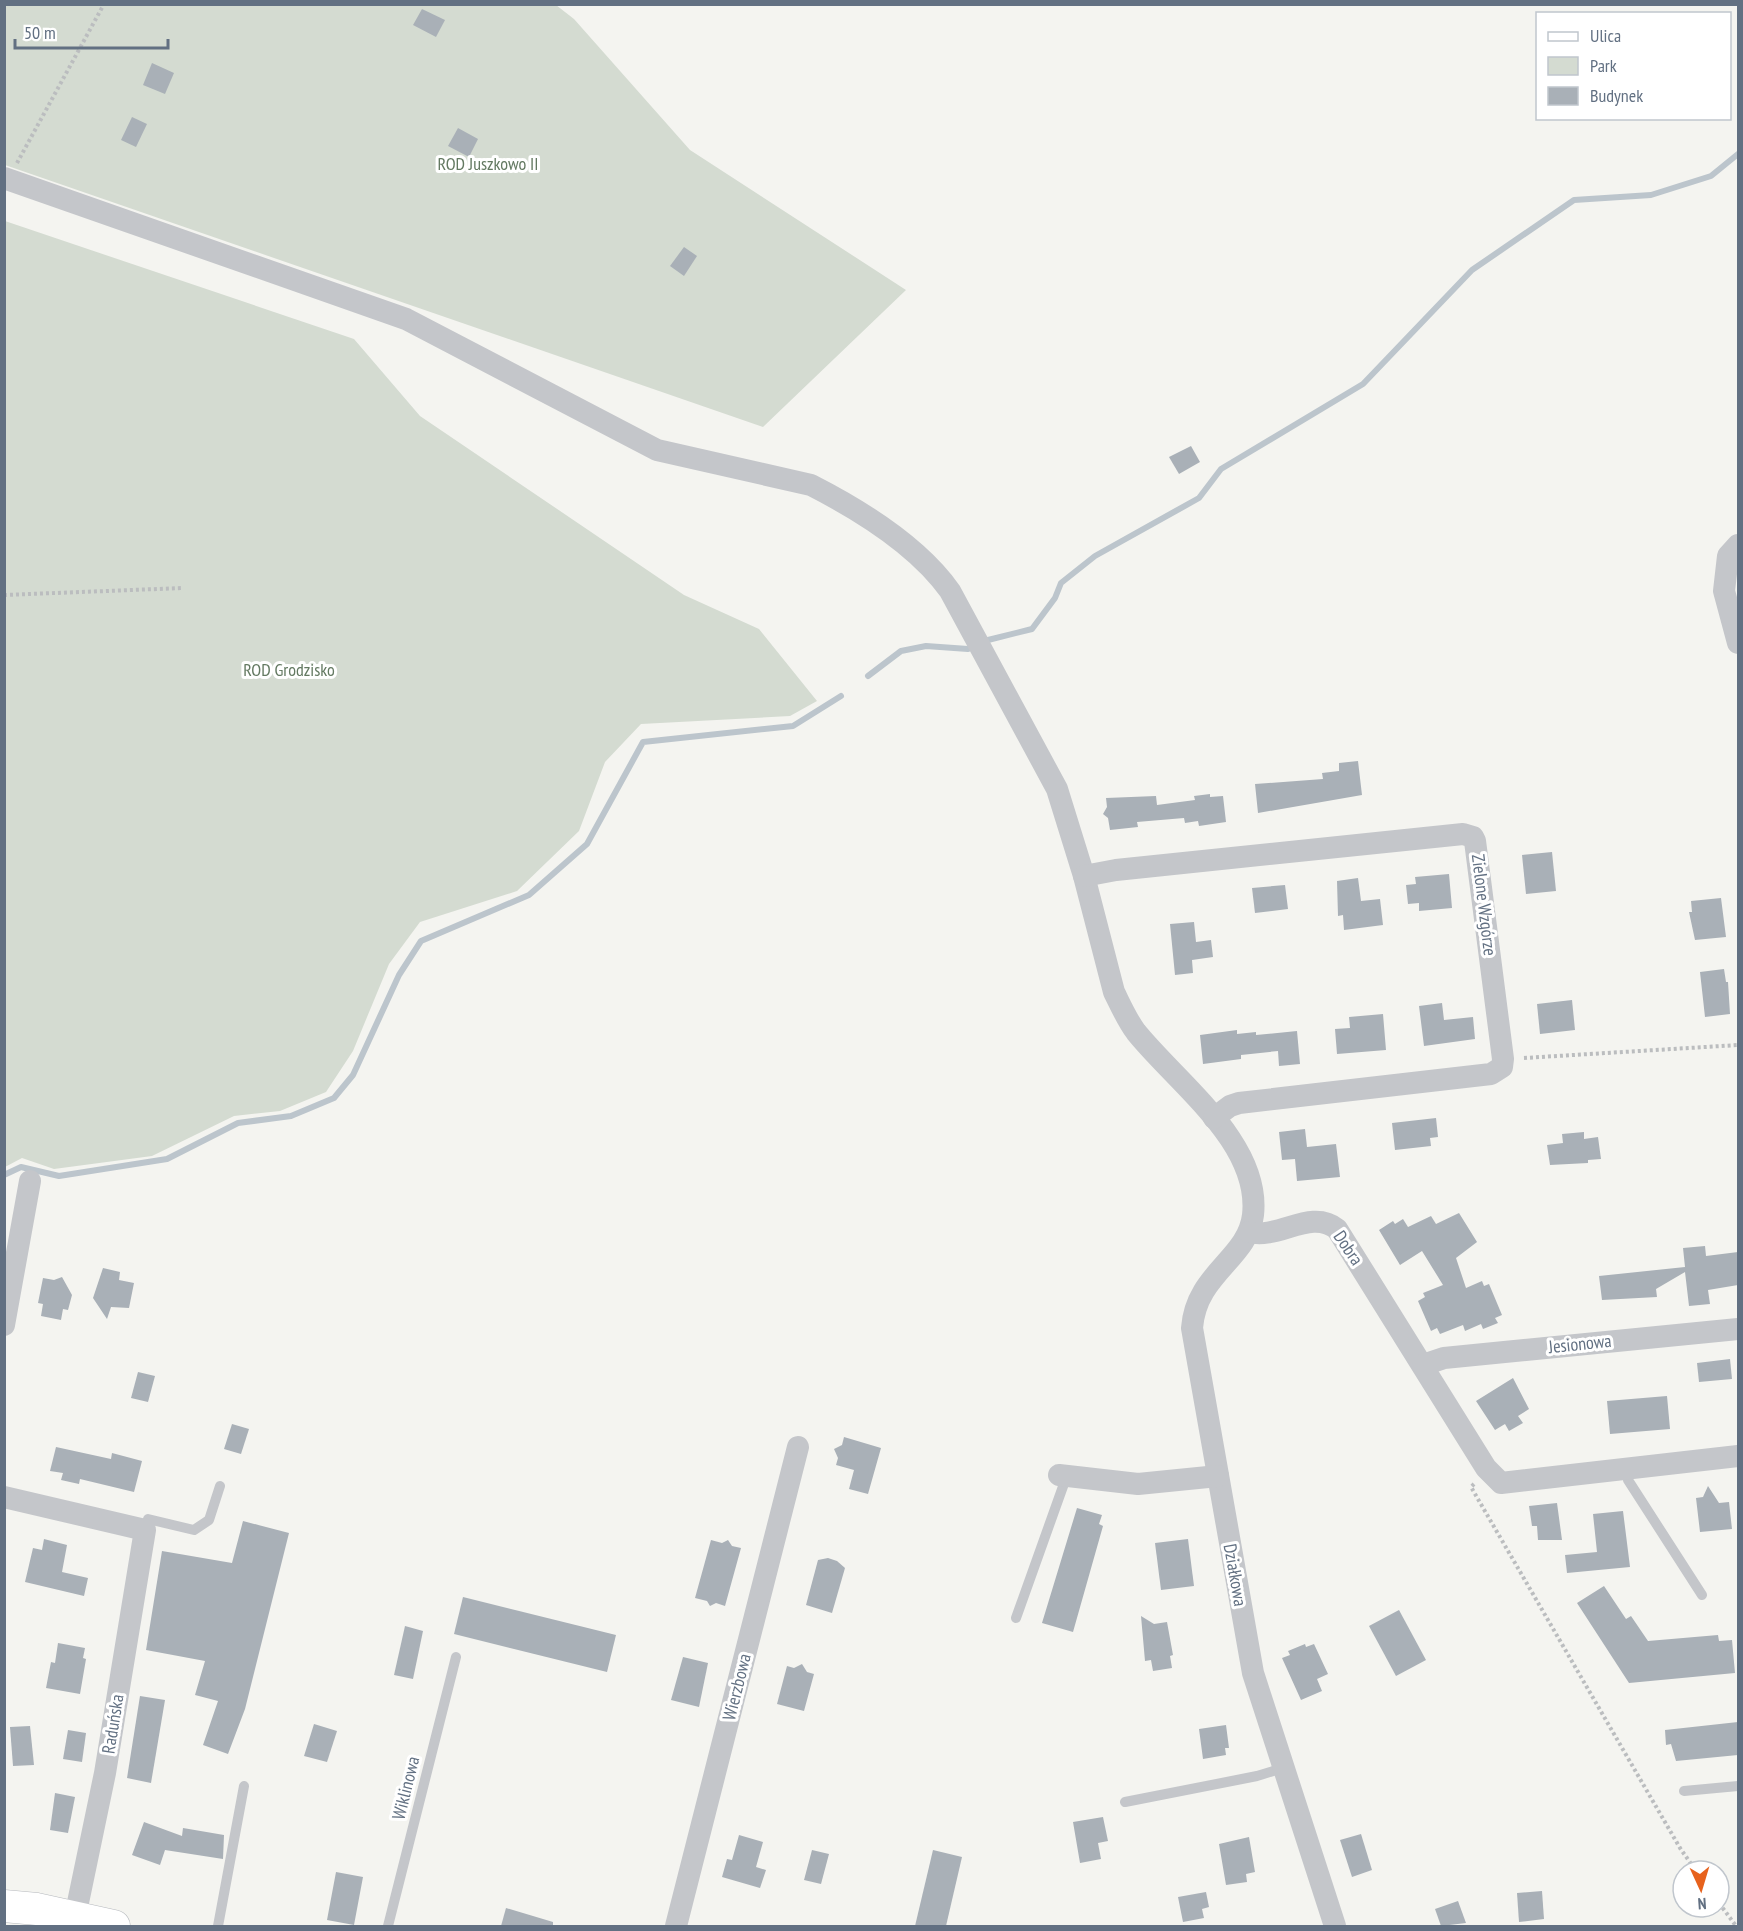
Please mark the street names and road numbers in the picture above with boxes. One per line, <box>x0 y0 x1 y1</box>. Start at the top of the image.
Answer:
street label: Zielone Wzgórze <box>1467 853 1502 957</box>
street label: Dobra <box>1328 1226 1368 1270</box>
street label: Jesionowa <box>1546 1329 1612 1358</box>
street label: Działkowa <box>1219 1542 1252 1608</box>
street label: Wierzbowa <box>717 1651 756 1723</box>
street label: Raduńska <box>96 1693 129 1755</box>
street label: Wiklinowa <box>387 1754 424 1822</box>

